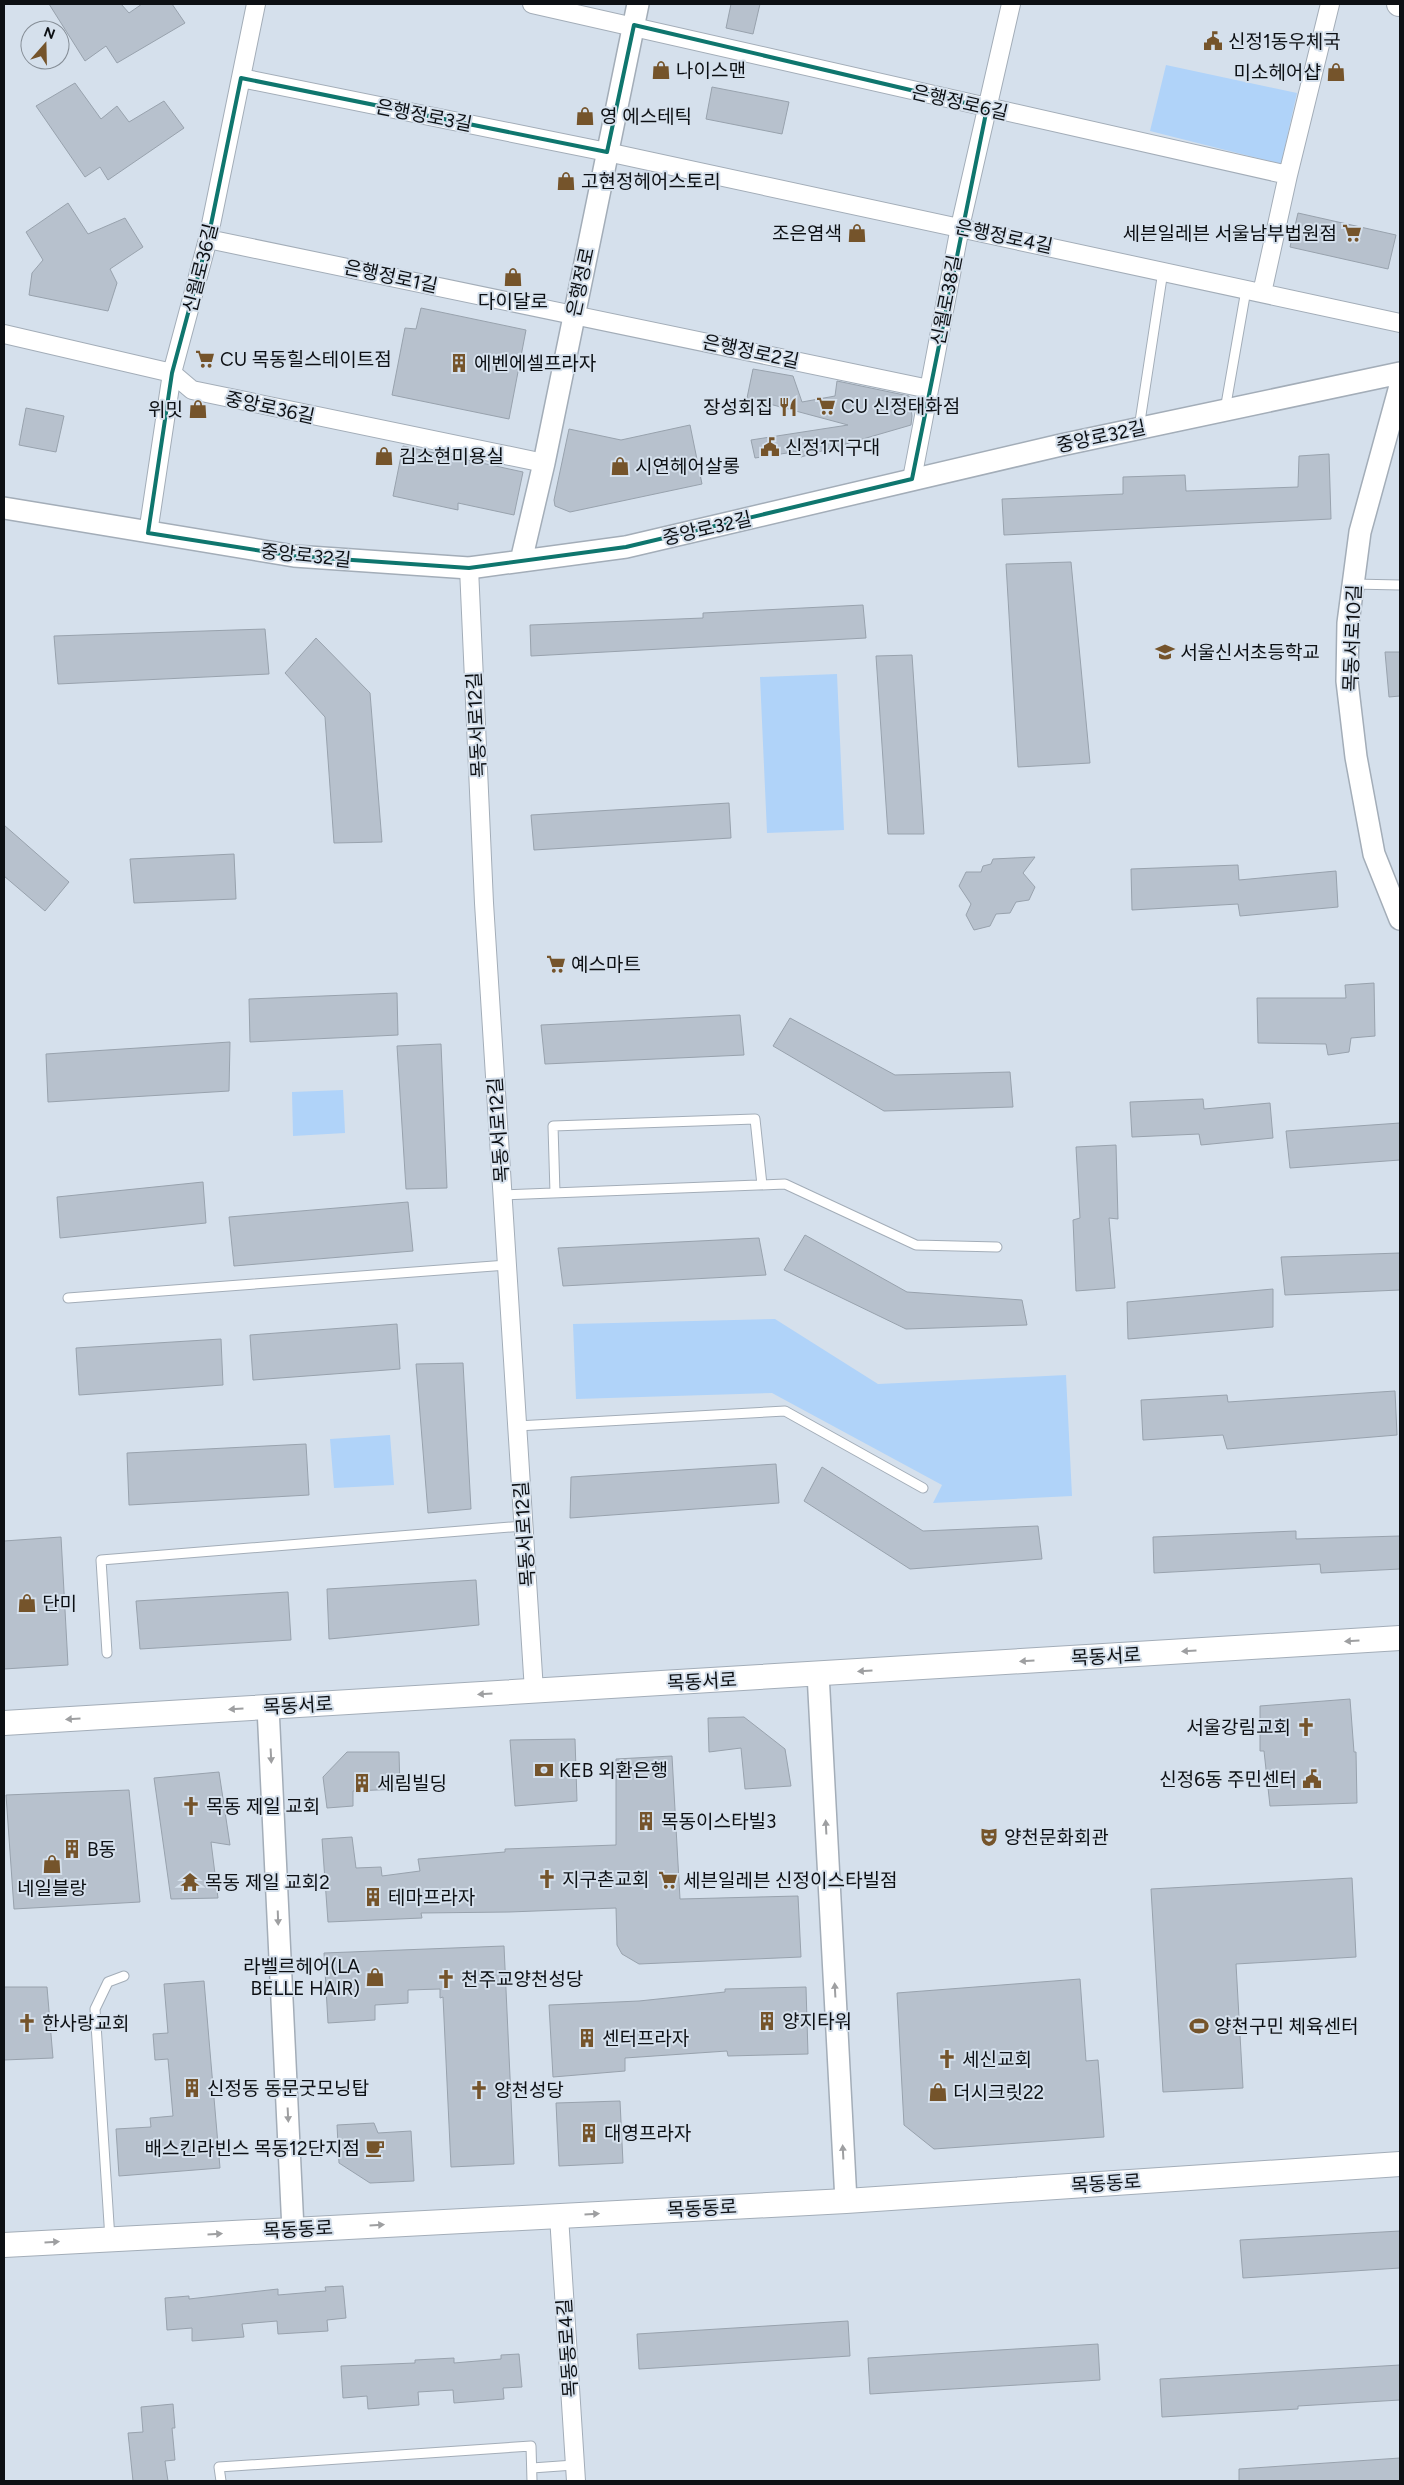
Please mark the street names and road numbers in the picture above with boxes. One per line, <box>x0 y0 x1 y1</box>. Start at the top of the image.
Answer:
street label: 은행정로6길 <box>909 80 1010 125</box>
street label: 은행정로3길 <box>374 95 474 136</box>
street label: 은행정로4길 <box>953 215 1055 258</box>
street label: 신월로36길 <box>178 221 223 315</box>
street label: 은행정로 <box>562 246 599 319</box>
street label: 신월로38길 <box>926 253 967 347</box>
street label: 은행정로1길 <box>342 255 440 298</box>
street label: 은행정로2길 <box>701 330 801 373</box>
street label: 중앙로36길 <box>223 387 317 428</box>
street label: 중앙로32길 <box>1054 416 1148 457</box>
street label: 중앙로32길 <box>660 507 754 550</box>
street label: 중앙로32길 <box>260 539 352 572</box>
street label: 목동서로10길 <box>1339 584 1366 692</box>
street label: 목동서로12길 <box>462 672 491 778</box>
street label: 목동서로12길 <box>483 1076 514 1184</box>
street label: 목동서로12길 <box>509 1480 540 1588</box>
street label: 목동서로 <box>1071 1643 1142 1670</box>
street label: 목동서로 <box>667 1668 738 1695</box>
street label: 목동서로 <box>263 1692 334 1719</box>
street label: 목동동로 <box>1070 2170 1142 2197</box>
street label: 목동동로 <box>667 2195 738 2222</box>
street label: 목동동로 <box>263 2216 334 2243</box>
street label: 목동동로4길 <box>553 2298 582 2398</box>

